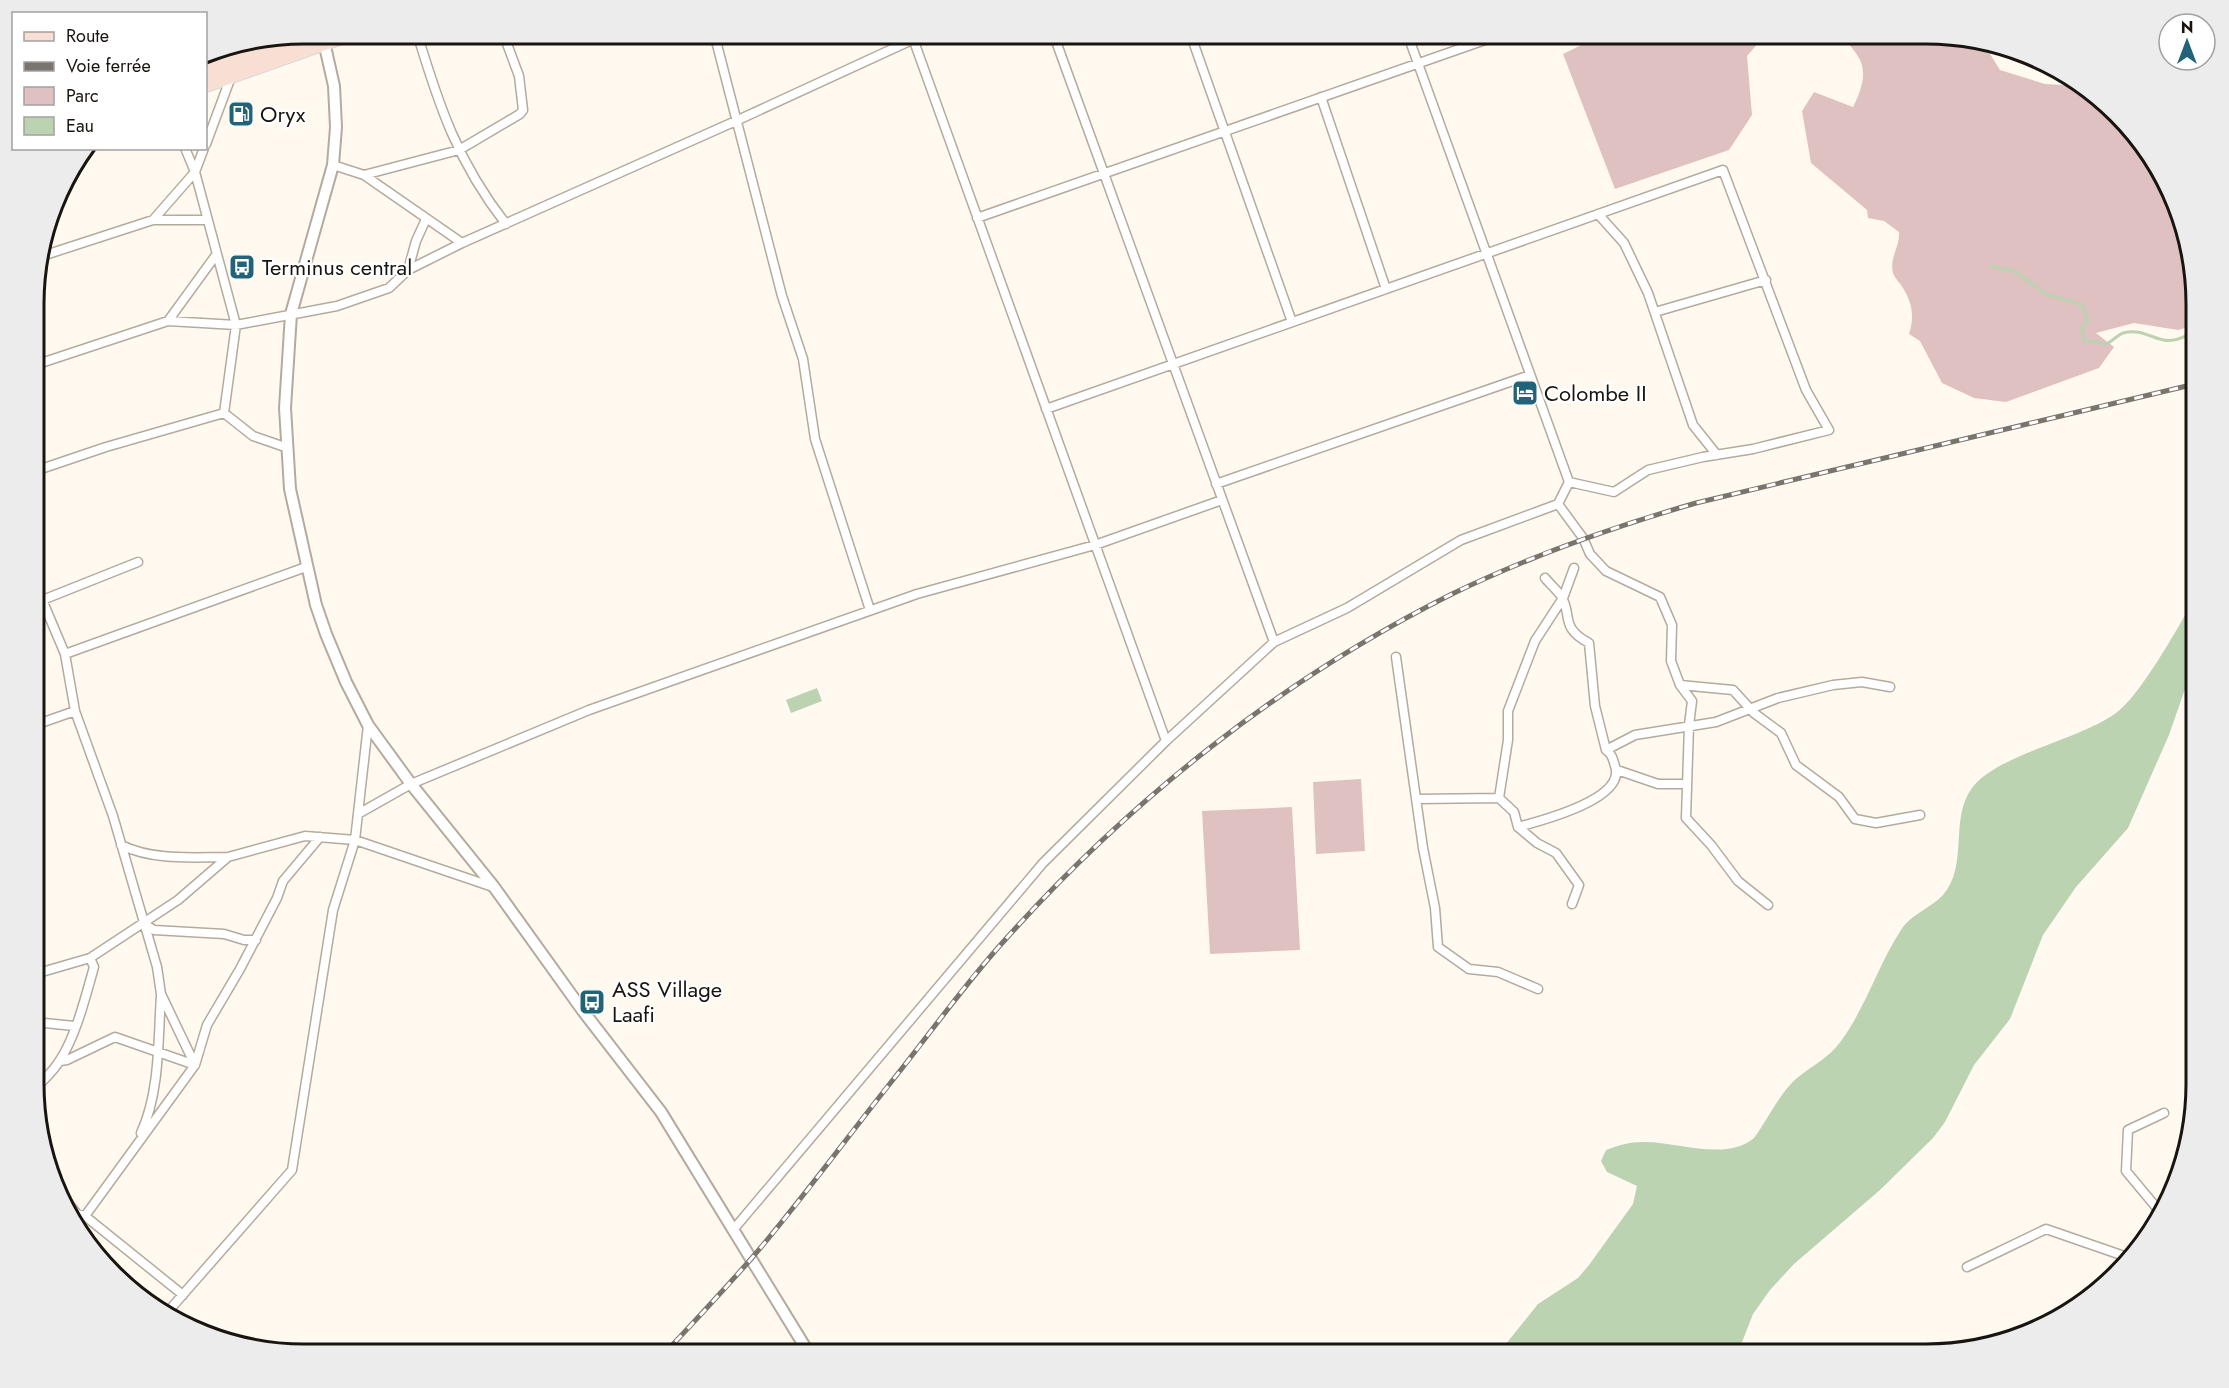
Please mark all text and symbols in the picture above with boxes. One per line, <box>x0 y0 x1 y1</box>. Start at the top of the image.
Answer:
legend <box>12 12 207 150</box>
north arrow <box>2157 12 2217 72</box>
text: N <box>2181 16 2193 39</box>
text: Route <box>66 23 109 49</box>
text: Voie ferrée <box>66 53 151 79</box>
text: Parc <box>66 83 99 109</box>
place label: Oryx <box>260 98 306 130</box>
fuel station icon: Oryx <box>226 99 256 129</box>
text: Eau <box>66 113 94 139</box>
place label: Terminus central <box>262 251 412 283</box>
bus stop icon: Terminus central <box>227 252 257 282</box>
place label: Colombe II <box>1544 377 1647 409</box>
hotel icon: Colombe II <box>1510 378 1540 408</box>
place label: ASS Village Laafi <box>612 973 722 1030</box>
bus stop icon: ASS Village Laafi <box>577 987 607 1017</box>

